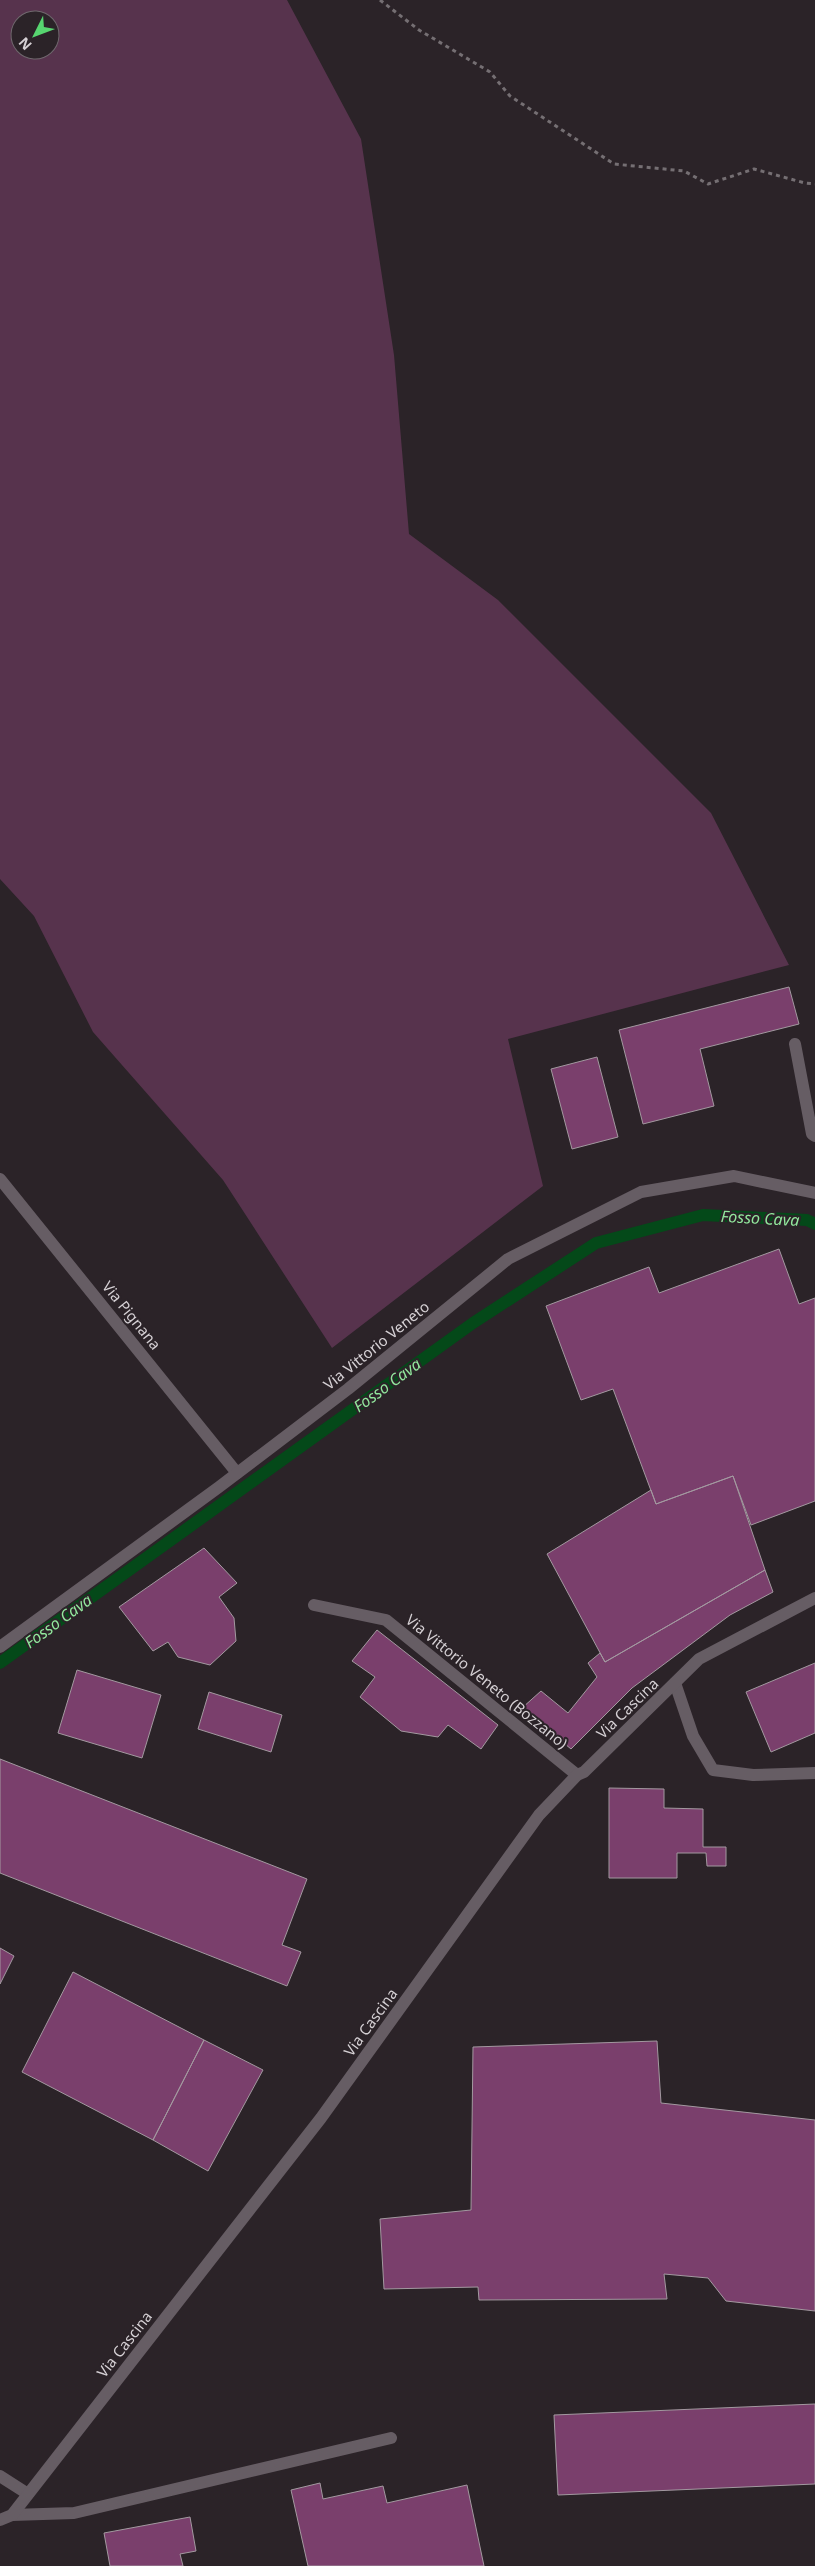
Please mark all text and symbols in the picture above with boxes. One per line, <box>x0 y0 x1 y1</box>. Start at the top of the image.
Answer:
north arrow <box>10 10 60 60</box>
text: N <box>14 33 36 55</box>
water label: Fosso Cava <box>720 1205 800 1231</box>
street label: Via Pignana <box>98 1277 166 1353</box>
street label: Via Vittorio Veneto <box>319 1296 433 1394</box>
water label: Fosso Cava <box>349 1353 425 1417</box>
water label: Fosso Cava <box>20 1589 96 1653</box>
street label: Via Vittorio Veneto (Bozzano) <box>402 1609 572 1753</box>
street label: Via Cascina <box>592 1673 662 1743</box>
street label: Via Cascina <box>339 1984 401 2060</box>
street label: Via Cascina <box>92 2307 156 2381</box>

